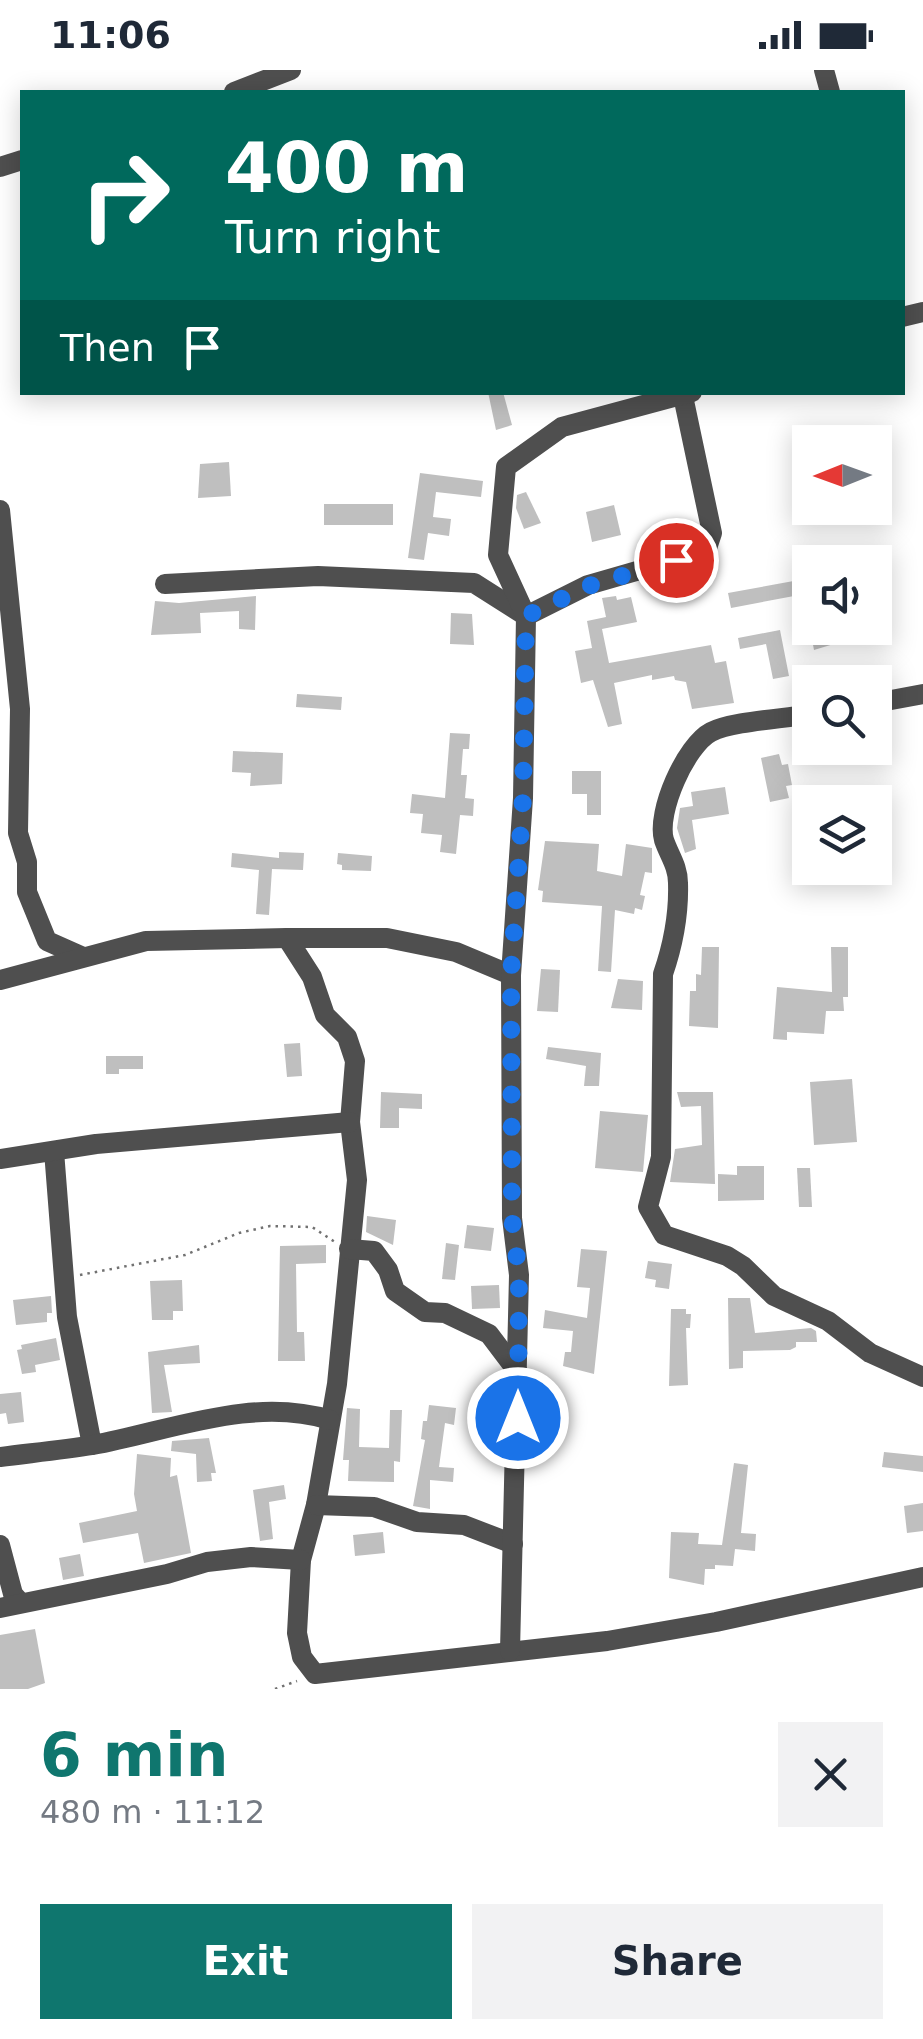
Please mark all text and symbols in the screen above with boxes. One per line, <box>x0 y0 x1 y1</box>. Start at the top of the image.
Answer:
text: 11:06 <box>50 13 171 57</box>
text: 400 m <box>225 127 468 209</box>
icon: right <box>60 130 190 260</box>
text: Turn right <box>225 211 440 264</box>
icon: arrive <box>175 320 230 375</box>
text: Then <box>60 326 155 370</box>
north arrow <box>792 425 892 525</box>
map controls <box>792 425 892 885</box>
pin <box>634 518 719 603</box>
icon: arrive <box>649 533 704 588</box>
button: sound <box>792 545 892 645</box>
button: search <box>792 665 892 765</box>
button: layers <box>792 785 892 885</box>
position arrow <box>466 1366 570 1470</box>
text: 6 min <box>40 1720 228 1790</box>
button: close <box>778 1722 883 1827</box>
text: 480 m · 11:12 <box>40 1793 265 1831</box>
button: Exit <box>40 1904 452 2019</box>
button: Share <box>472 1904 883 2019</box>

